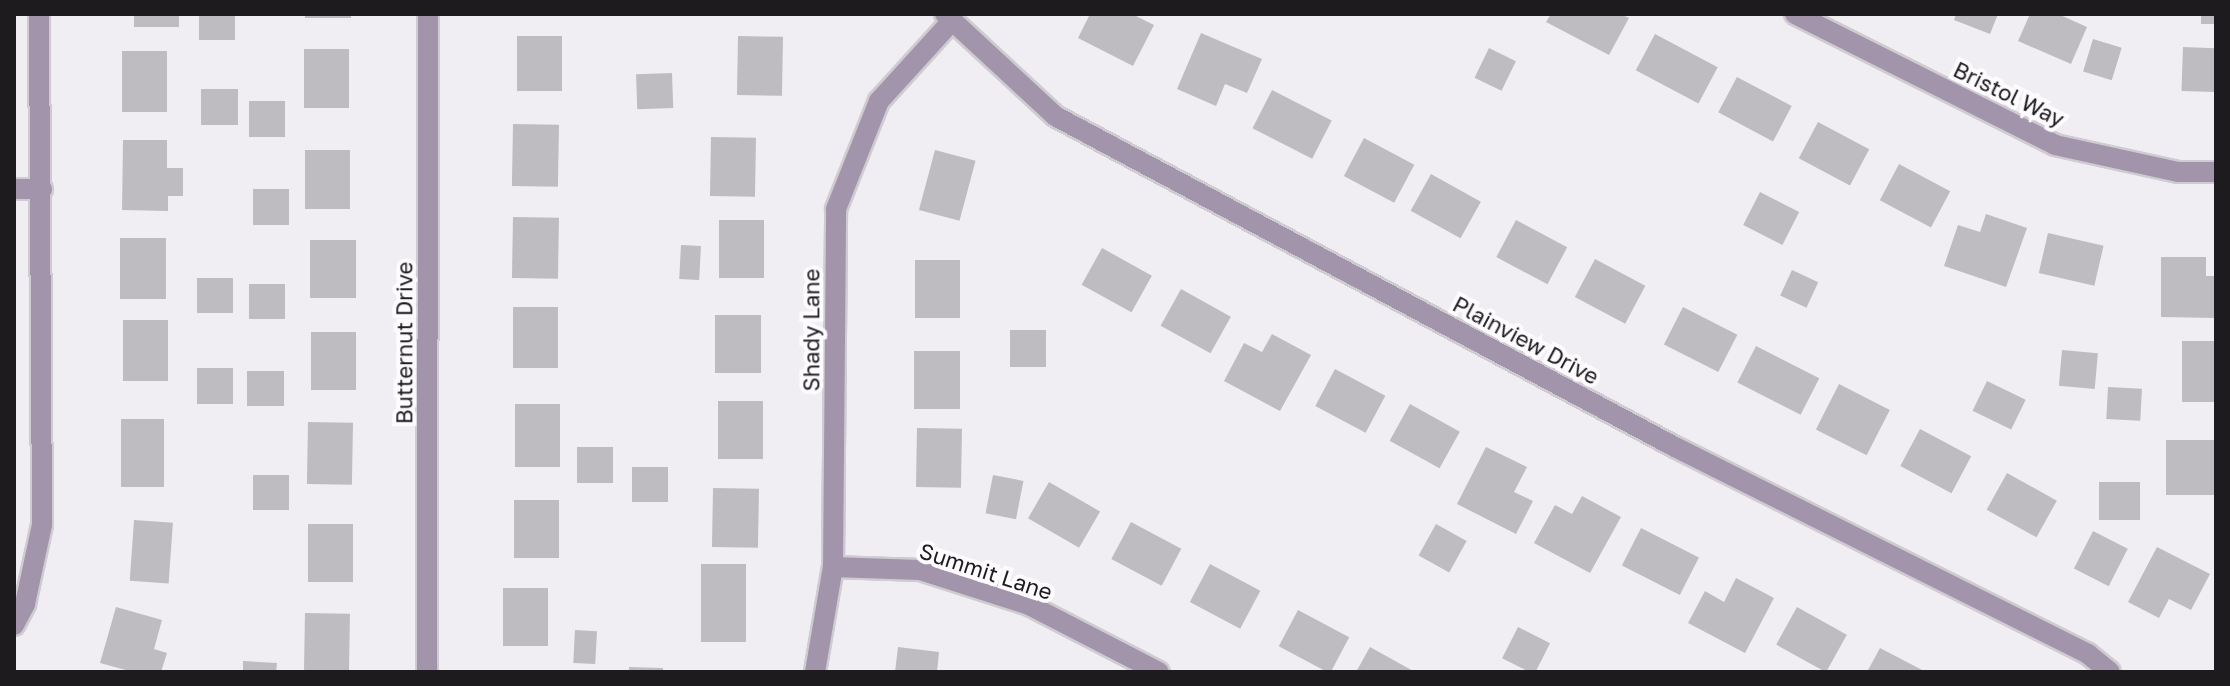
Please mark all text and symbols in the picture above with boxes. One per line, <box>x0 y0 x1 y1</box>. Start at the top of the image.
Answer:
street label: Bristol Way <box>1949 56 2069 132</box>
street label: Butternut Drive <box>391 262 417 424</box>
street label: Shady Lane <box>798 269 824 391</box>
street label: Plainview Drive <box>1449 290 1603 390</box>
street label: Summit Lane <box>916 537 1056 605</box>

